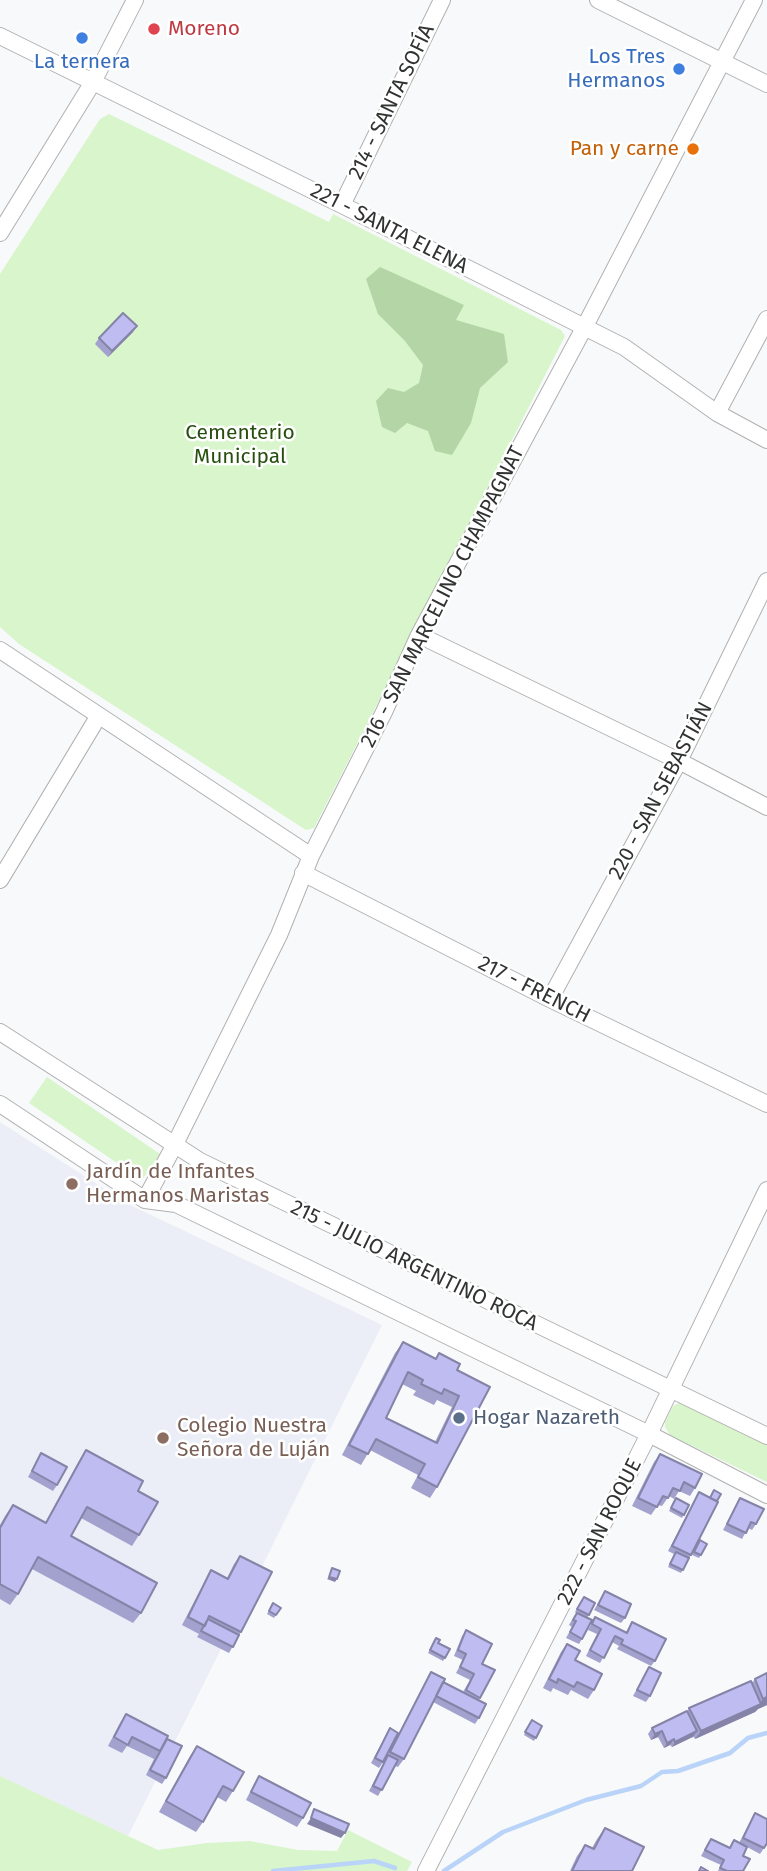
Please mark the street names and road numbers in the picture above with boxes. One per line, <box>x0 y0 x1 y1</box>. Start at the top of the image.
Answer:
street label: 214 - SANTA SOFÍA <box>344 20 440 184</box>
street label: 221 - SANTA ELENA <box>306 178 472 280</box>
street label: 216 - SAN MARCELINO CHAMPAGNAT <box>356 442 530 752</box>
street label: 220 - SAN SEBASTIÁN <box>604 698 718 884</box>
street label: 217 - FRENCH <box>474 951 594 1029</box>
street label: 215 - JULIO ARGENTINO ROCA <box>286 1195 542 1337</box>
street label: 222 - SAN ROQUE <box>552 1455 648 1609</box>

